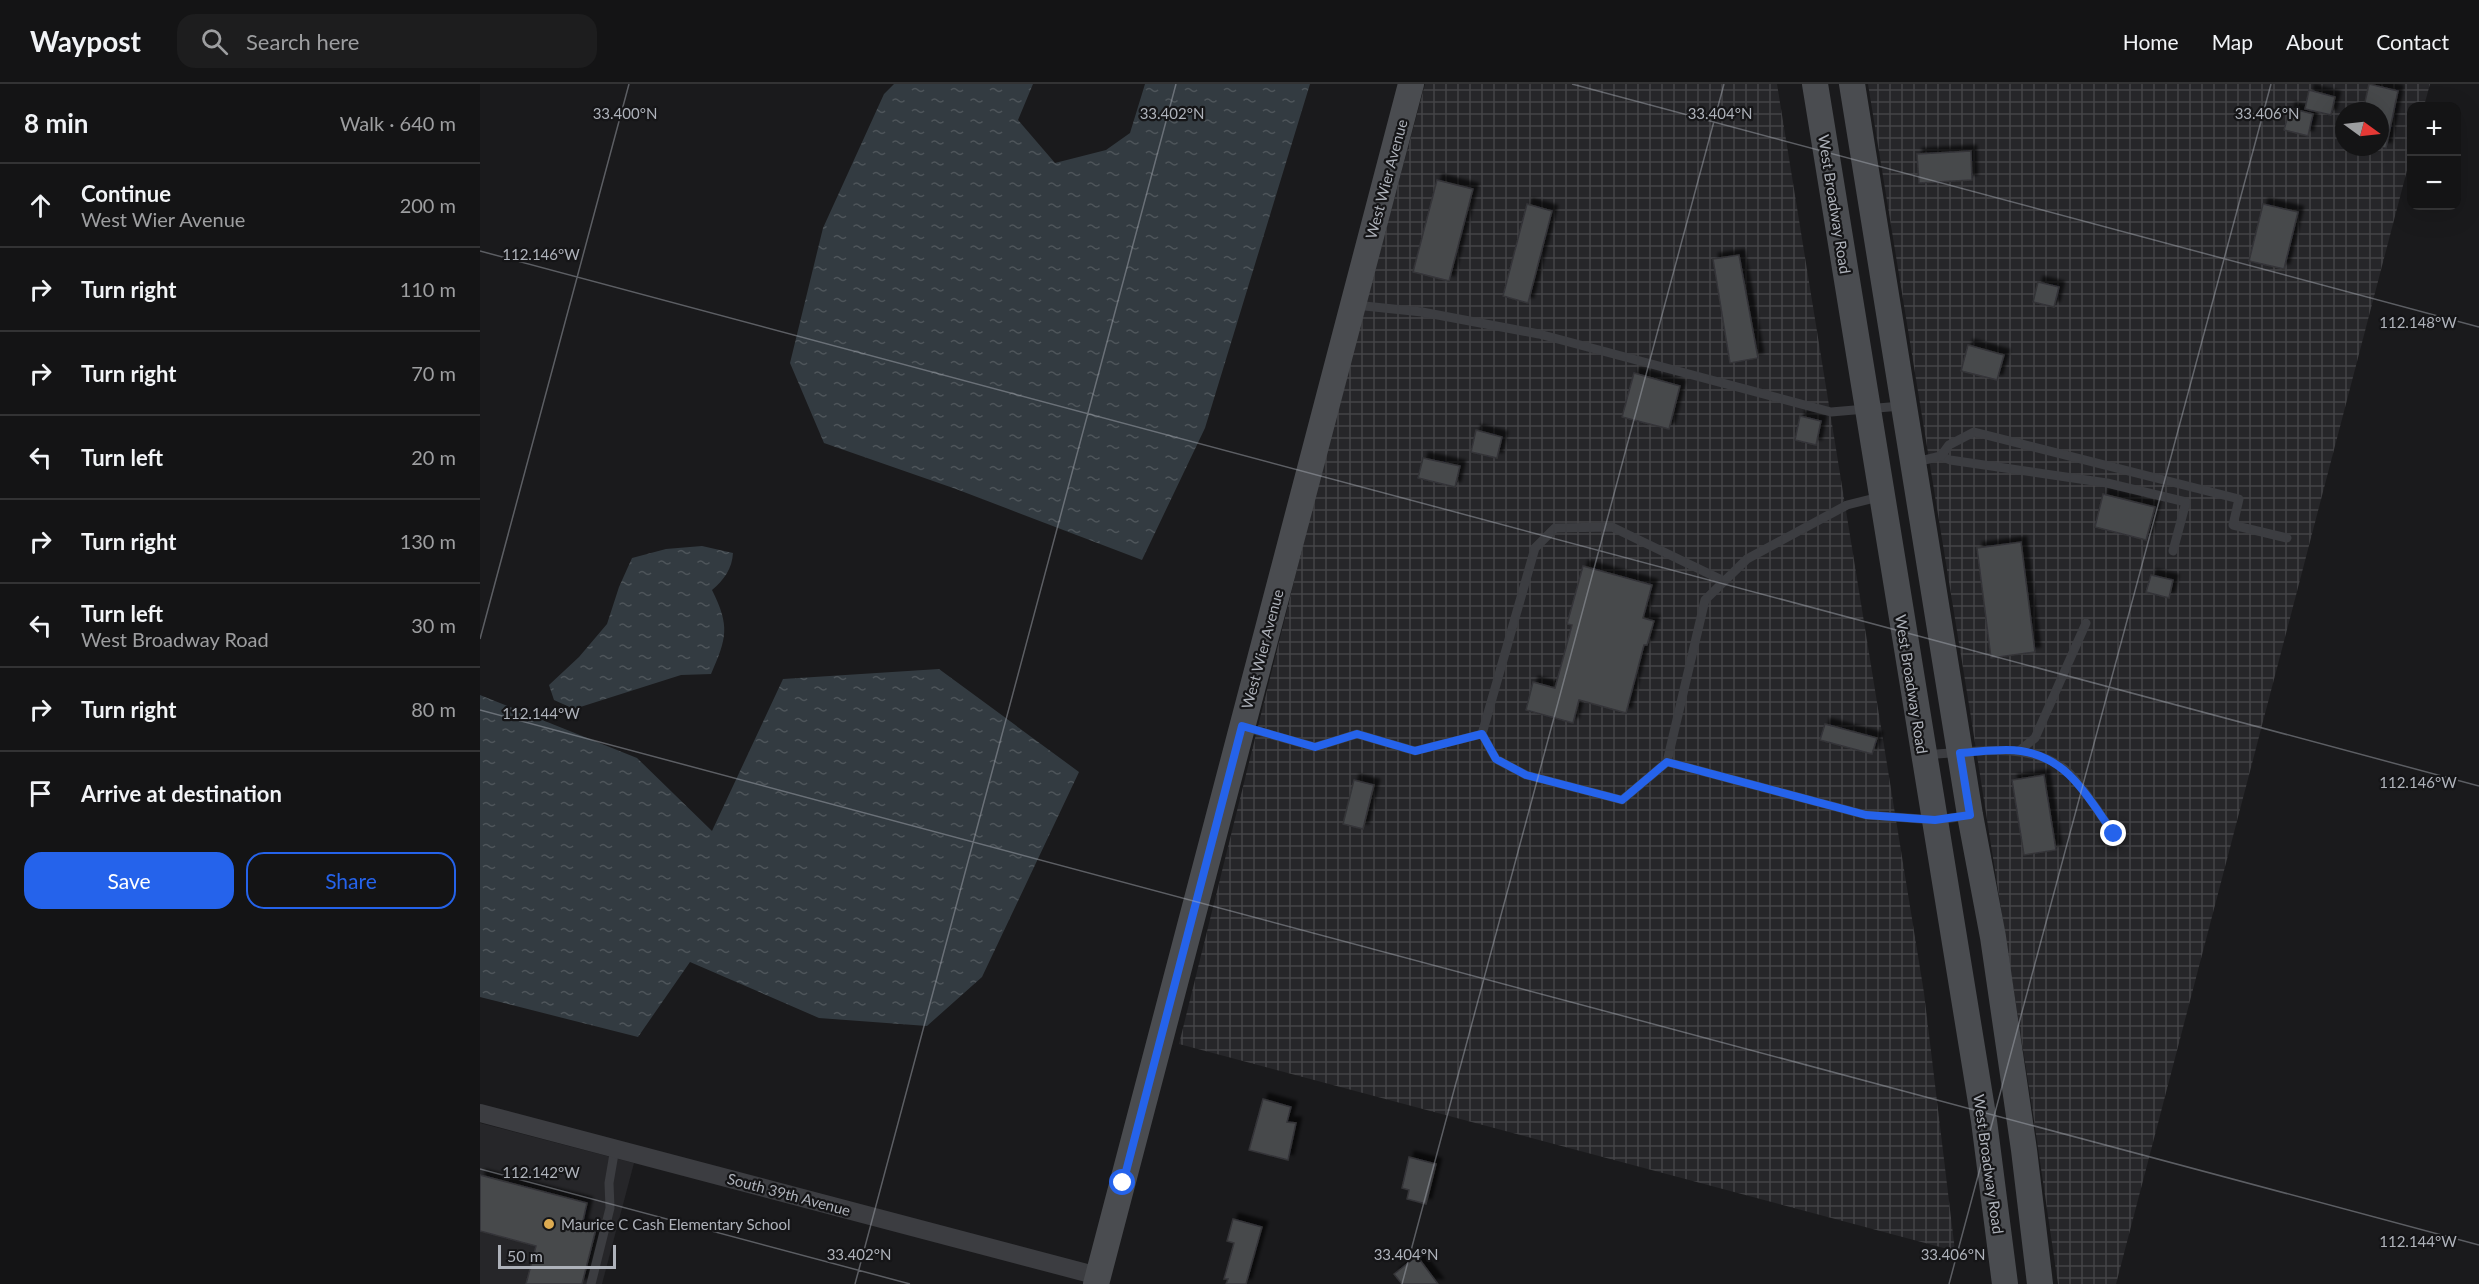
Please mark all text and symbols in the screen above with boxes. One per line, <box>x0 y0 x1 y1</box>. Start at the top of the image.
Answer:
search box <box>177 14 597 68</box>
text: Waypost <box>30 24 141 58</box>
icon: search <box>198 25 231 58</box>
text: Search here <box>246 28 359 55</box>
text: Home <box>2123 29 2179 54</box>
text: Map <box>2212 29 2253 54</box>
text: About <box>2286 29 2343 54</box>
text: Contact <box>2376 29 2449 54</box>
north arrow <box>2335 102 2389 156</box>
map controls <box>2407 102 2461 210</box>
button: + <box>2407 102 2461 156</box>
text: 33.400°N <box>593 104 657 122</box>
text: 33.402°N <box>1140 104 1204 122</box>
text: 33.404°N <box>1688 104 1752 122</box>
text: 33.406°N <box>2235 104 2299 122</box>
text: 8 min <box>24 107 88 139</box>
text: Walk · 640 m <box>340 111 456 135</box>
street label: West Wier Avenue <box>1361 117 1411 241</box>
street label: West Broadway Road <box>1815 133 1855 275</box>
button: − <box>2407 156 2461 210</box>
text: Continue <box>81 180 171 207</box>
icon: ahead <box>24 189 57 222</box>
text: 200 m <box>400 193 456 217</box>
text: West Wier Avenue <box>81 207 245 231</box>
text: 112.146°W <box>502 245 580 263</box>
icon: right <box>24 273 57 306</box>
text: Turn right <box>81 276 176 303</box>
text: 110 m <box>400 277 456 301</box>
text: 112.148°W <box>2379 313 2457 331</box>
icon: right <box>24 357 57 390</box>
text: Turn right <box>81 360 176 387</box>
text: 70 m <box>411 361 456 385</box>
icon: left <box>24 441 57 474</box>
text: Turn left <box>81 444 163 471</box>
text: 20 m <box>411 445 456 469</box>
icon: right <box>24 525 57 558</box>
text: Turn right <box>81 528 176 555</box>
text: 130 m <box>400 529 456 553</box>
street label: West Wier Avenue <box>1237 587 1287 711</box>
text: Turn left <box>81 600 163 627</box>
icon: left <box>24 609 57 642</box>
text: 30 m <box>411 613 456 637</box>
street label: West Broadway Road <box>1892 613 1932 755</box>
text: West Broadway Road <box>81 627 269 651</box>
icon: right <box>24 693 57 726</box>
text: Turn right <box>81 696 176 723</box>
text: 80 m <box>411 697 456 721</box>
text: 112.144°W <box>502 704 580 722</box>
text: 112.146°W <box>2379 773 2457 791</box>
icon: arrive <box>24 777 57 810</box>
text: Arrive at destination <box>81 780 282 807</box>
route end <box>2100 820 2126 846</box>
button: Save <box>24 852 234 909</box>
button: Share <box>246 852 456 909</box>
street label: West Broadway Road <box>1970 1093 2008 1235</box>
text: 112.142°W <box>502 1163 580 1181</box>
street label: South 39th Avenue <box>725 1169 853 1219</box>
route start <box>1109 1169 1135 1195</box>
place label: Maurice C Cash Elementary School <box>561 1215 791 1233</box>
marker: Maurice C Cash Elementary School <box>542 1217 556 1231</box>
text: 112.144°W <box>2379 1232 2457 1250</box>
scale bar <box>498 1242 616 1270</box>
text: 33.402°N <box>827 1245 891 1263</box>
text: 33.404°N <box>1374 1245 1438 1263</box>
text: 33.406°N <box>1921 1245 1985 1263</box>
text: 50 m <box>507 1246 543 1265</box>

